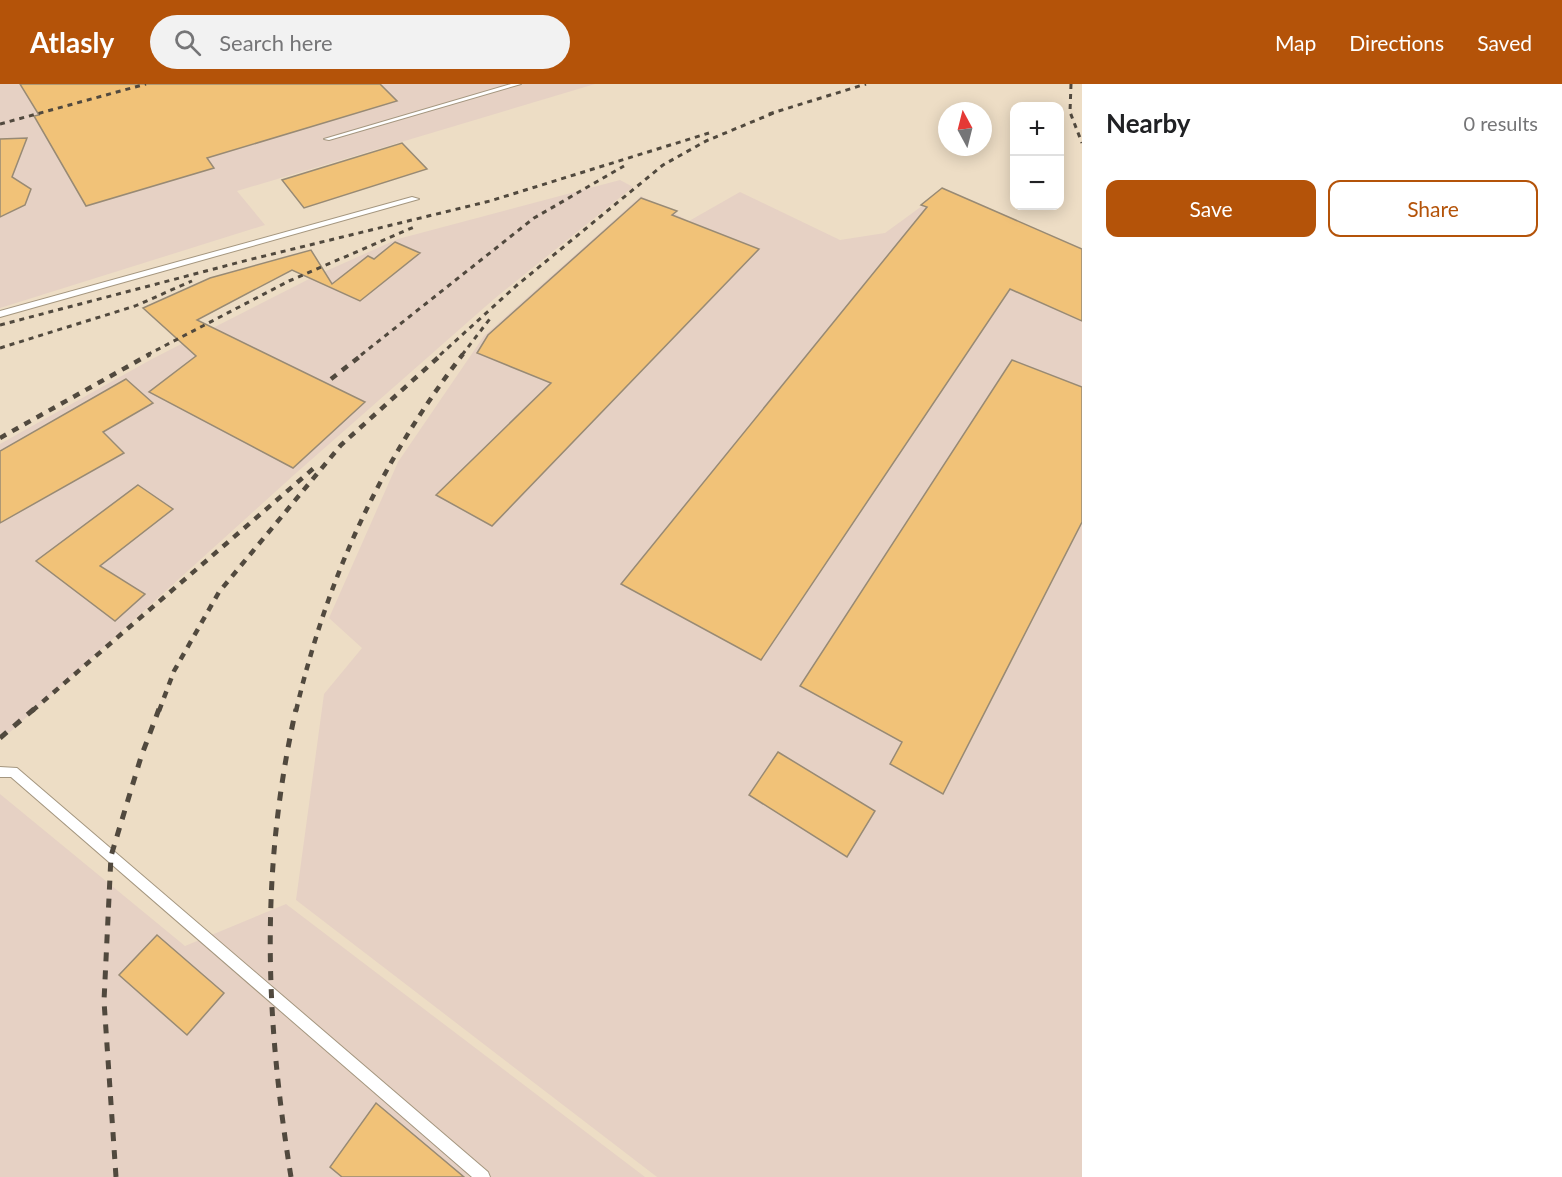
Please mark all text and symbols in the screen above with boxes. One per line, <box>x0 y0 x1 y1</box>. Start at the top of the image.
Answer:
search box <box>150 15 570 69</box>
text: Atlasly <box>30 25 114 59</box>
icon: search <box>171 26 204 59</box>
text: Search here <box>219 29 333 56</box>
text: Map <box>1275 30 1316 55</box>
text: Directions <box>1349 30 1444 55</box>
text: Saved <box>1477 30 1532 55</box>
north arrow <box>938 102 992 156</box>
map controls <box>1010 102 1064 210</box>
button: + <box>1010 102 1064 156</box>
text: Nearby <box>1106 107 1191 139</box>
text: 0 results <box>1463 111 1538 135</box>
button: − <box>1010 156 1064 210</box>
button: Save <box>1106 180 1316 237</box>
button: Share <box>1328 180 1538 237</box>

